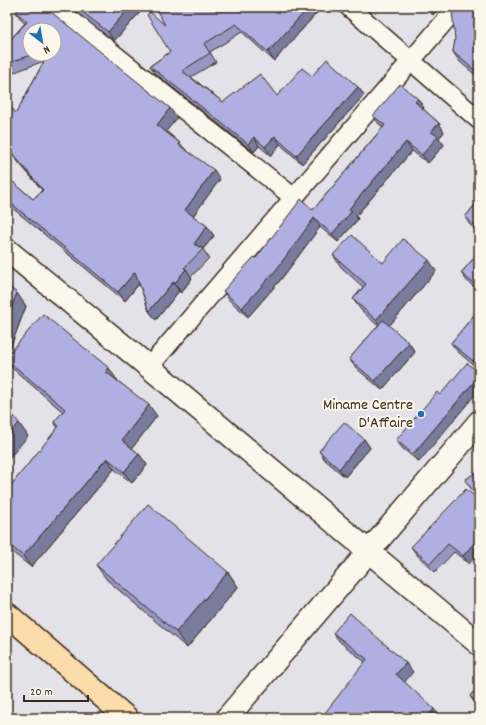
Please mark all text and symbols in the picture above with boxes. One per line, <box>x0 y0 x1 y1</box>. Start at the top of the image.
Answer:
north arrow <box>22 22 62 62</box>
text: N <box>39 41 53 57</box>
place label: Miname Centre D'Affaire <box>323 394 413 435</box>
marker: Miname Centre D'Affaire <box>416 409 426 419</box>
scale bar <box>24 677 88 703</box>
text: 20 m <box>30 684 53 701</box>

